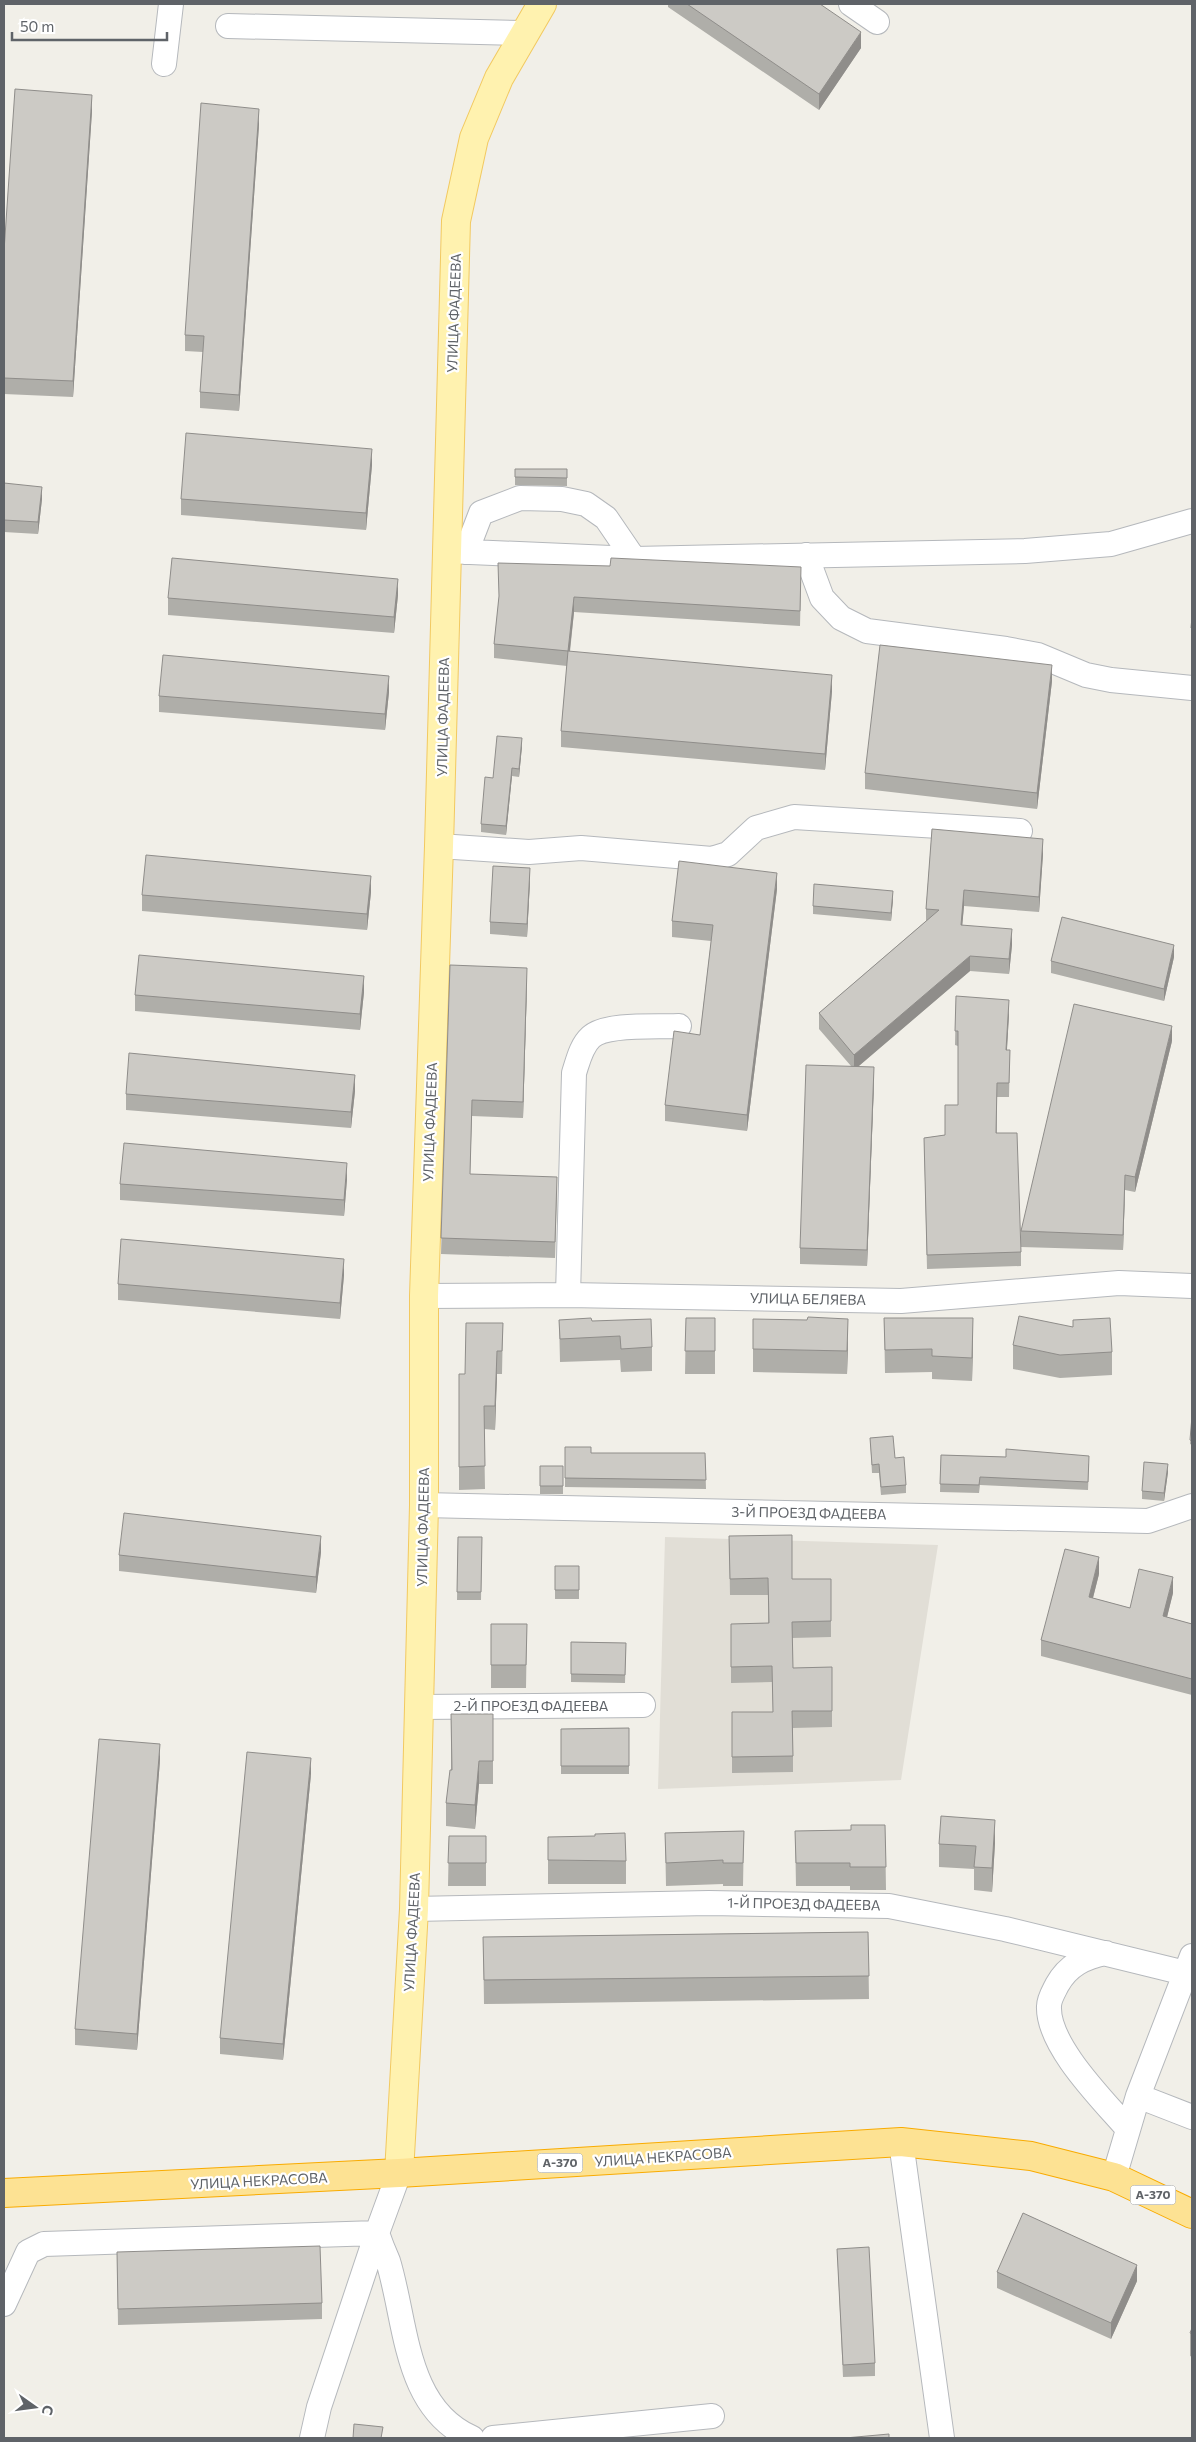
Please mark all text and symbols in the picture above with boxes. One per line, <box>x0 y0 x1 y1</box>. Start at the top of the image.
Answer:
scale bar <box>12 10 168 42</box>
text: 50 m <box>20 17 54 35</box>
street label: УЛИЦА ФАДЕЕВА <box>443 253 464 373</box>
street label: УЛИЦА ФАДЕЕВА <box>433 657 452 777</box>
street label: УЛИЦА ФАДЕЕВА <box>419 1062 440 1182</box>
street label: УЛИЦА БЕЛЯЕВА <box>750 1289 867 1308</box>
street label: УЛИЦА ФАДЕЕВА <box>413 1467 432 1587</box>
street label: 3-Й ПРОЕЗД ФАДЕЕВА <box>731 1503 887 1522</box>
street label: 2-Й ПРОЕЗД ФАДЕЕВА <box>454 1697 609 1714</box>
street label: УЛИЦА ФАДЕЕВА <box>400 1871 423 1992</box>
street label: 1-Й ПРОЕЗД ФАДЕЕВА <box>727 1894 881 1913</box>
street label: УЛИЦА НЕКРАСОВА <box>594 2143 732 2170</box>
road number: А-370 <box>538 2154 582 2172</box>
street label: УЛИЦА НЕКРАСОВА <box>190 2168 328 2193</box>
road number: А-370 <box>1130 2186 1176 2204</box>
north arrow <box>10 2382 60 2432</box>
text: С <box>39 2404 58 2417</box>

